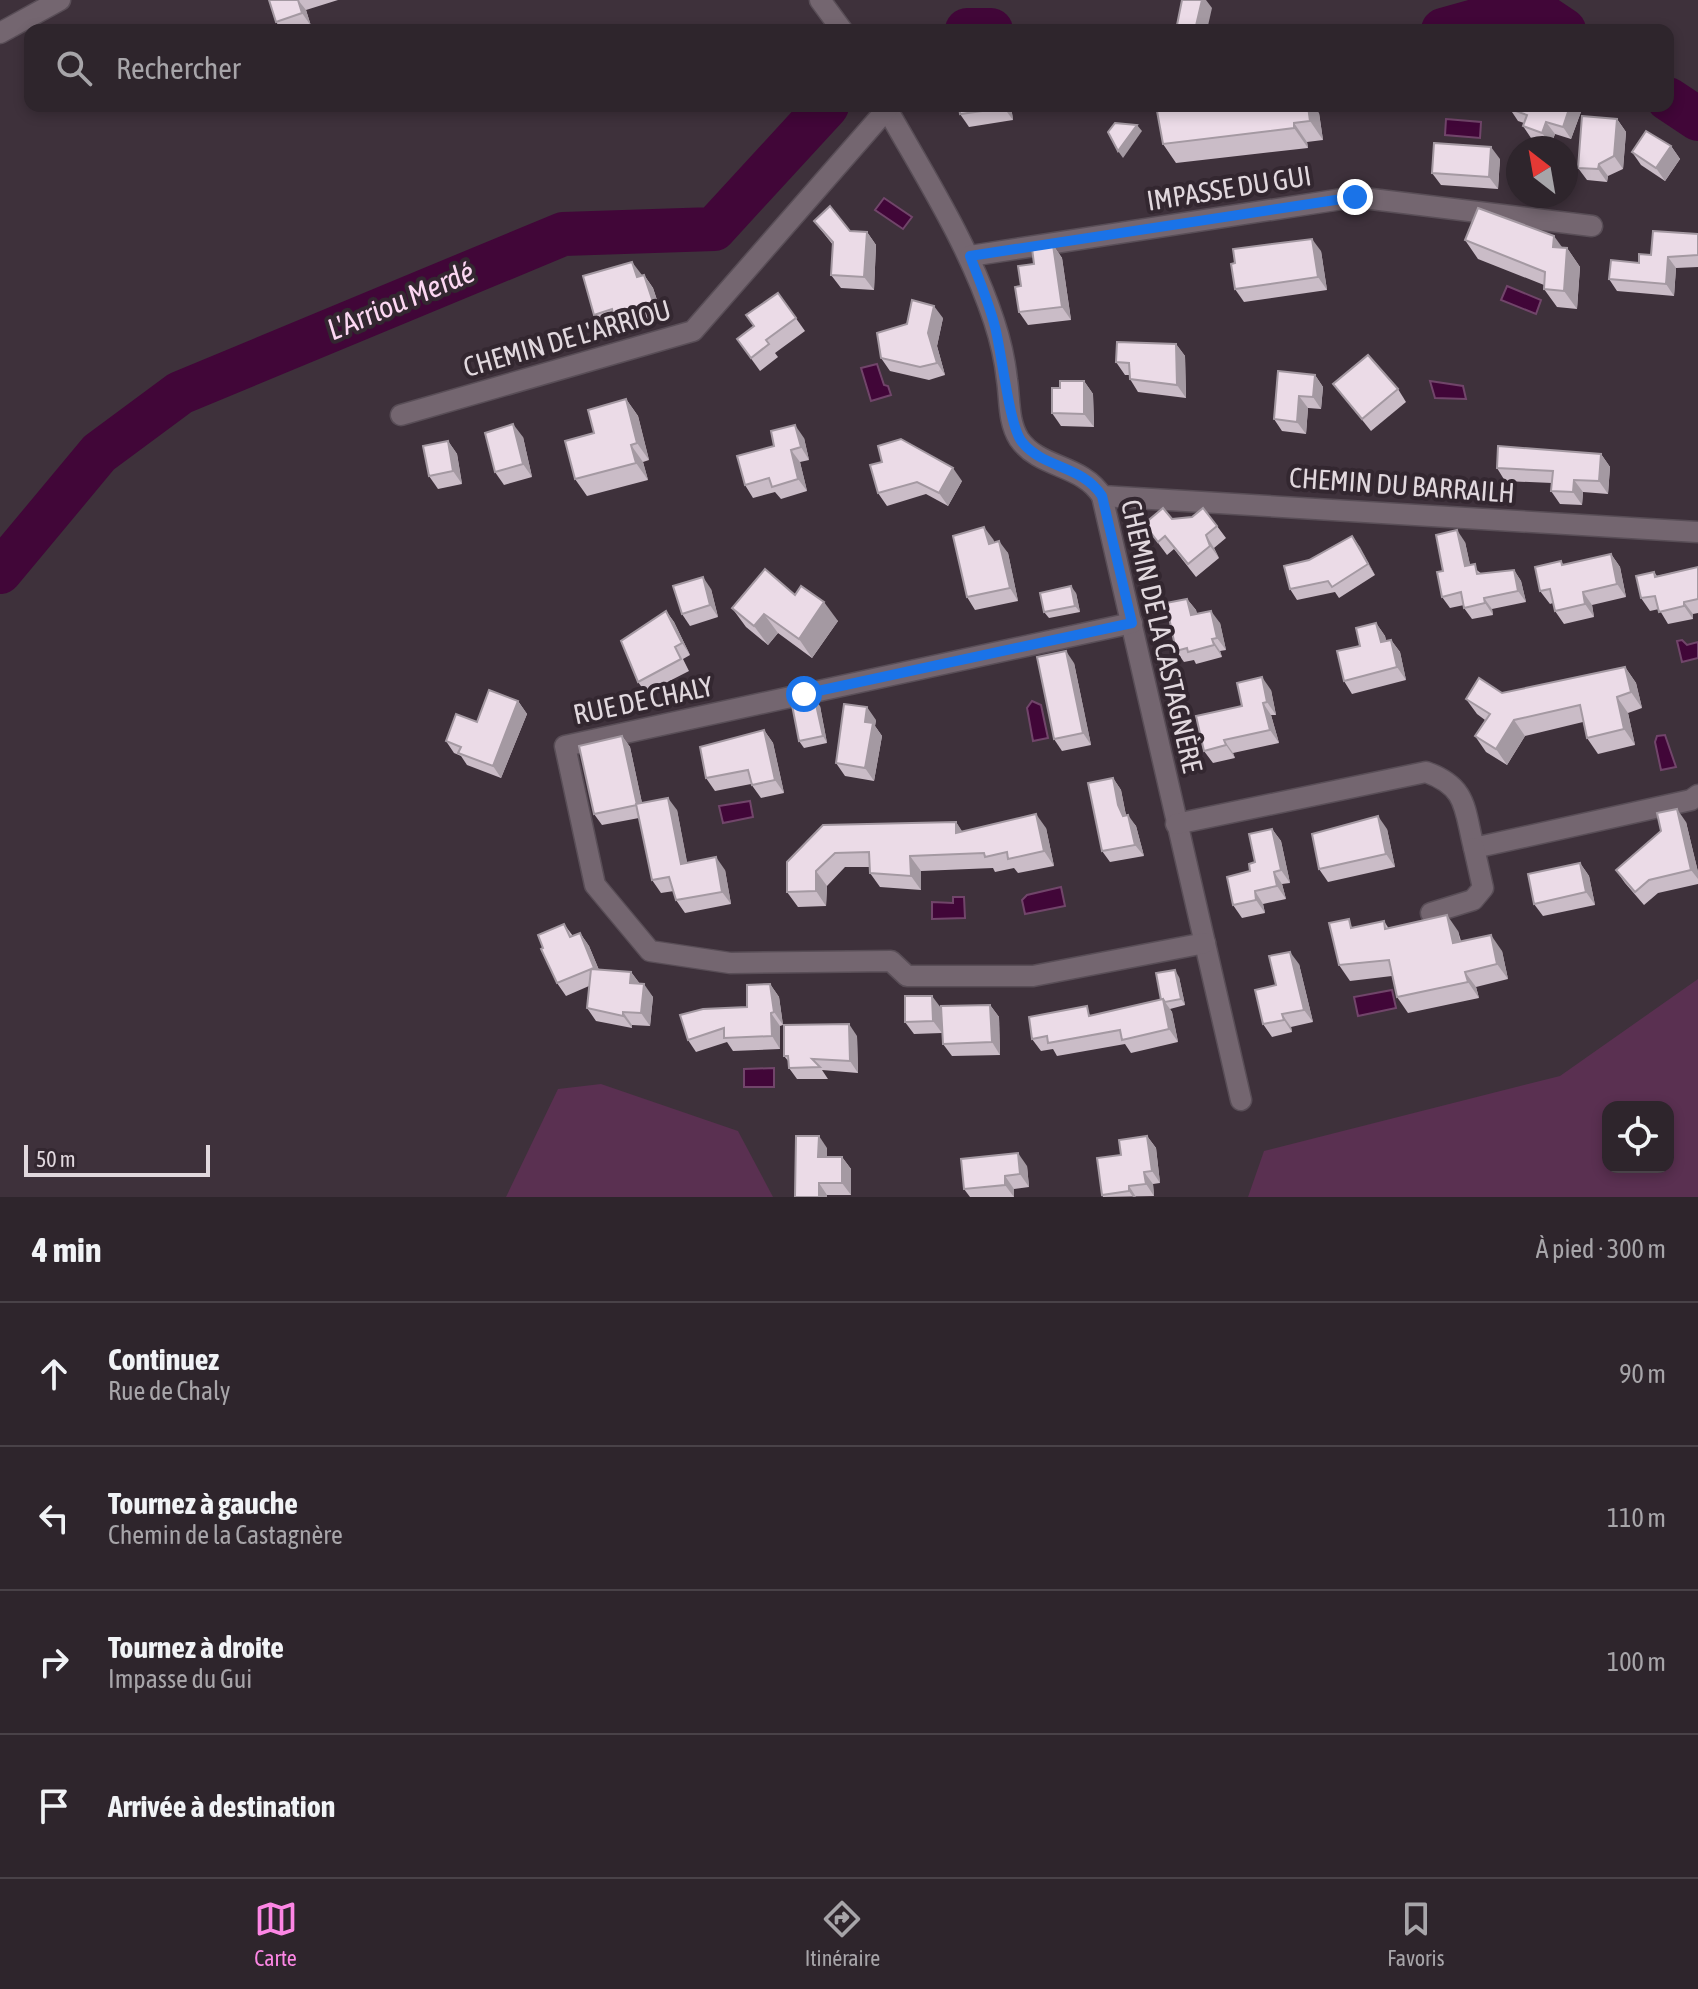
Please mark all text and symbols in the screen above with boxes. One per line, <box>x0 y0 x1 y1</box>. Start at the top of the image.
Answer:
search box <box>24 24 1674 112</box>
icon: search <box>52 46 96 90</box>
text: Rechercher <box>116 51 241 85</box>
north arrow <box>1506 136 1578 208</box>
street label: IMPASSE DU GUI <box>1144 159 1314 217</box>
route end <box>1337 179 1373 215</box>
water label: L'Arriou Merdé <box>322 254 479 346</box>
street label: CHEMIN DE L'ARRIOU <box>460 293 674 383</box>
street label: CHEMIN DU BARRAILH <box>1288 461 1516 509</box>
street label: CHEMIN DE LA CASTAGNÈRE <box>1115 496 1209 776</box>
street label: RUE DE CHALY <box>570 670 716 730</box>
route start <box>786 676 822 712</box>
map controls <box>1602 1101 1674 1173</box>
button: locate <box>1602 1101 1674 1173</box>
scale bar <box>24 1141 210 1177</box>
text: 50 m <box>36 1146 76 1172</box>
text: 4 min <box>32 1230 101 1269</box>
text: À pied · 300 m <box>1536 1234 1666 1264</box>
text: Continuez <box>108 1342 219 1376</box>
icon: ahead <box>32 1352 76 1396</box>
text: 90 m <box>1619 1359 1666 1389</box>
text: Rue de Chaly <box>108 1376 230 1406</box>
text: Tournez à gauche <box>108 1486 298 1520</box>
icon: left <box>32 1496 76 1540</box>
text: 110 m <box>1607 1503 1666 1533</box>
text: Chemin de la Castagnère <box>108 1520 343 1550</box>
text: Tournez à droite <box>108 1630 284 1664</box>
icon: right <box>32 1640 76 1684</box>
text: 100 m <box>1607 1647 1666 1677</box>
text: Impasse du Gui <box>108 1664 252 1694</box>
icon: arrive <box>32 1784 76 1828</box>
text: Arrivée à destination <box>108 1789 335 1823</box>
tab: Carte <box>254 1897 298 1971</box>
tab: Itinéraire <box>805 1897 880 1971</box>
tab: Favoris <box>1387 1897 1444 1971</box>

